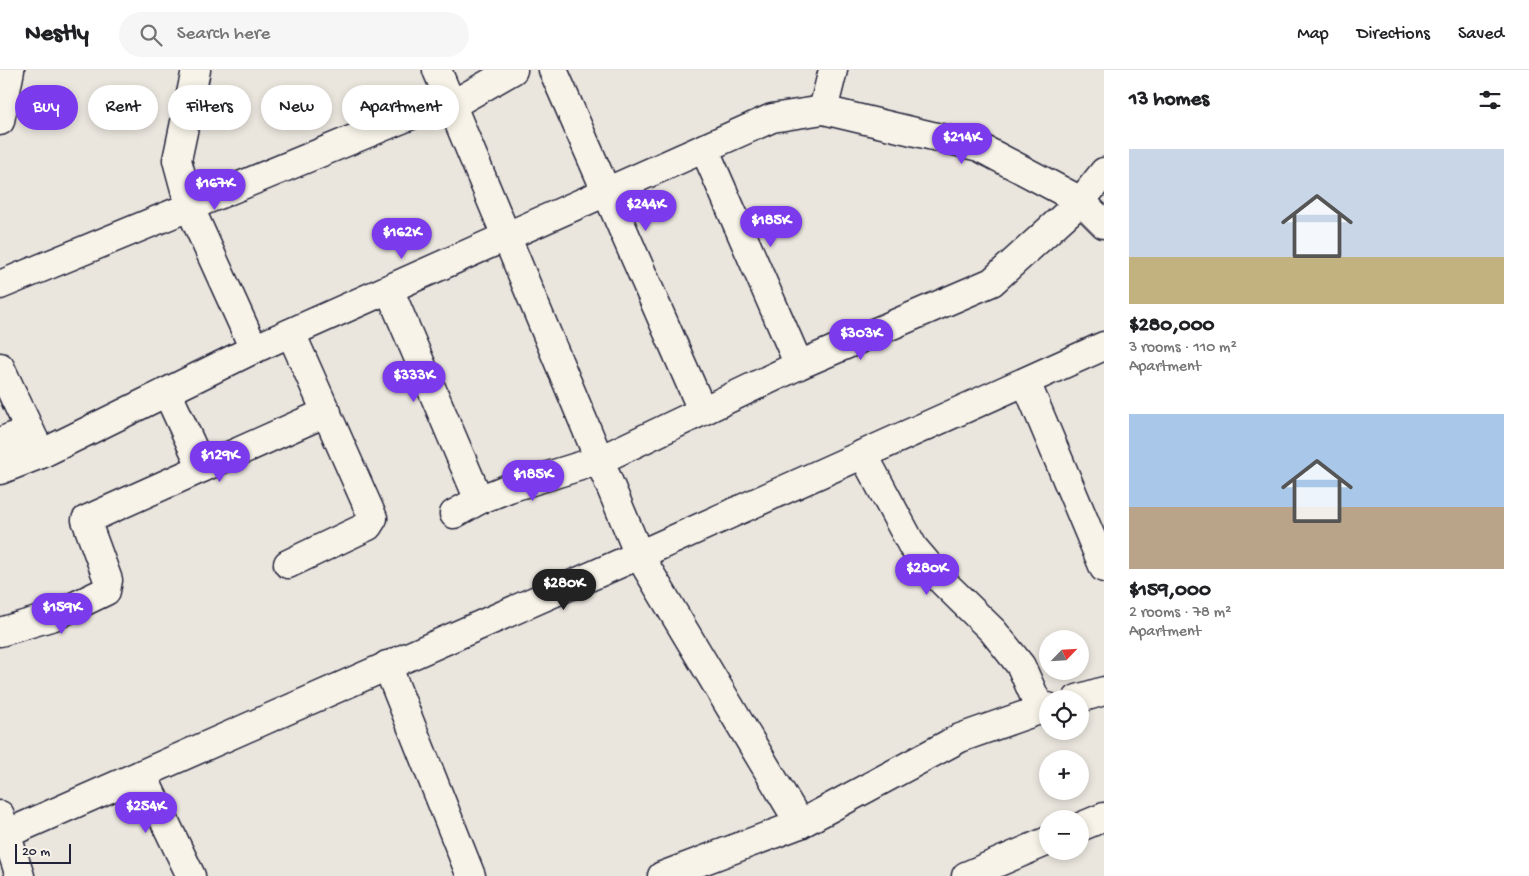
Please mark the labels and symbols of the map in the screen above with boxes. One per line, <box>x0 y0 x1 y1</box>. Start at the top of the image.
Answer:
pin: $214K <box>927 122 997 165</box>
pin: $167K <box>180 168 250 211</box>
pin: $244K <box>611 190 681 232</box>
pin: $185K <box>736 206 806 248</box>
pin: $162K <box>367 218 437 260</box>
pin: $303K <box>826 318 896 361</box>
pin: $333K <box>379 360 449 403</box>
pin: $129K <box>185 440 255 483</box>
pin: $185K <box>498 460 568 502</box>
pin: $280K <box>892 554 962 596</box>
pin: $280K <box>529 568 599 611</box>
pin: $159K <box>27 592 97 635</box>
north arrow <box>1039 630 1089 680</box>
pin: $254K <box>111 792 181 834</box>
scale bar <box>15 841 71 864</box>

